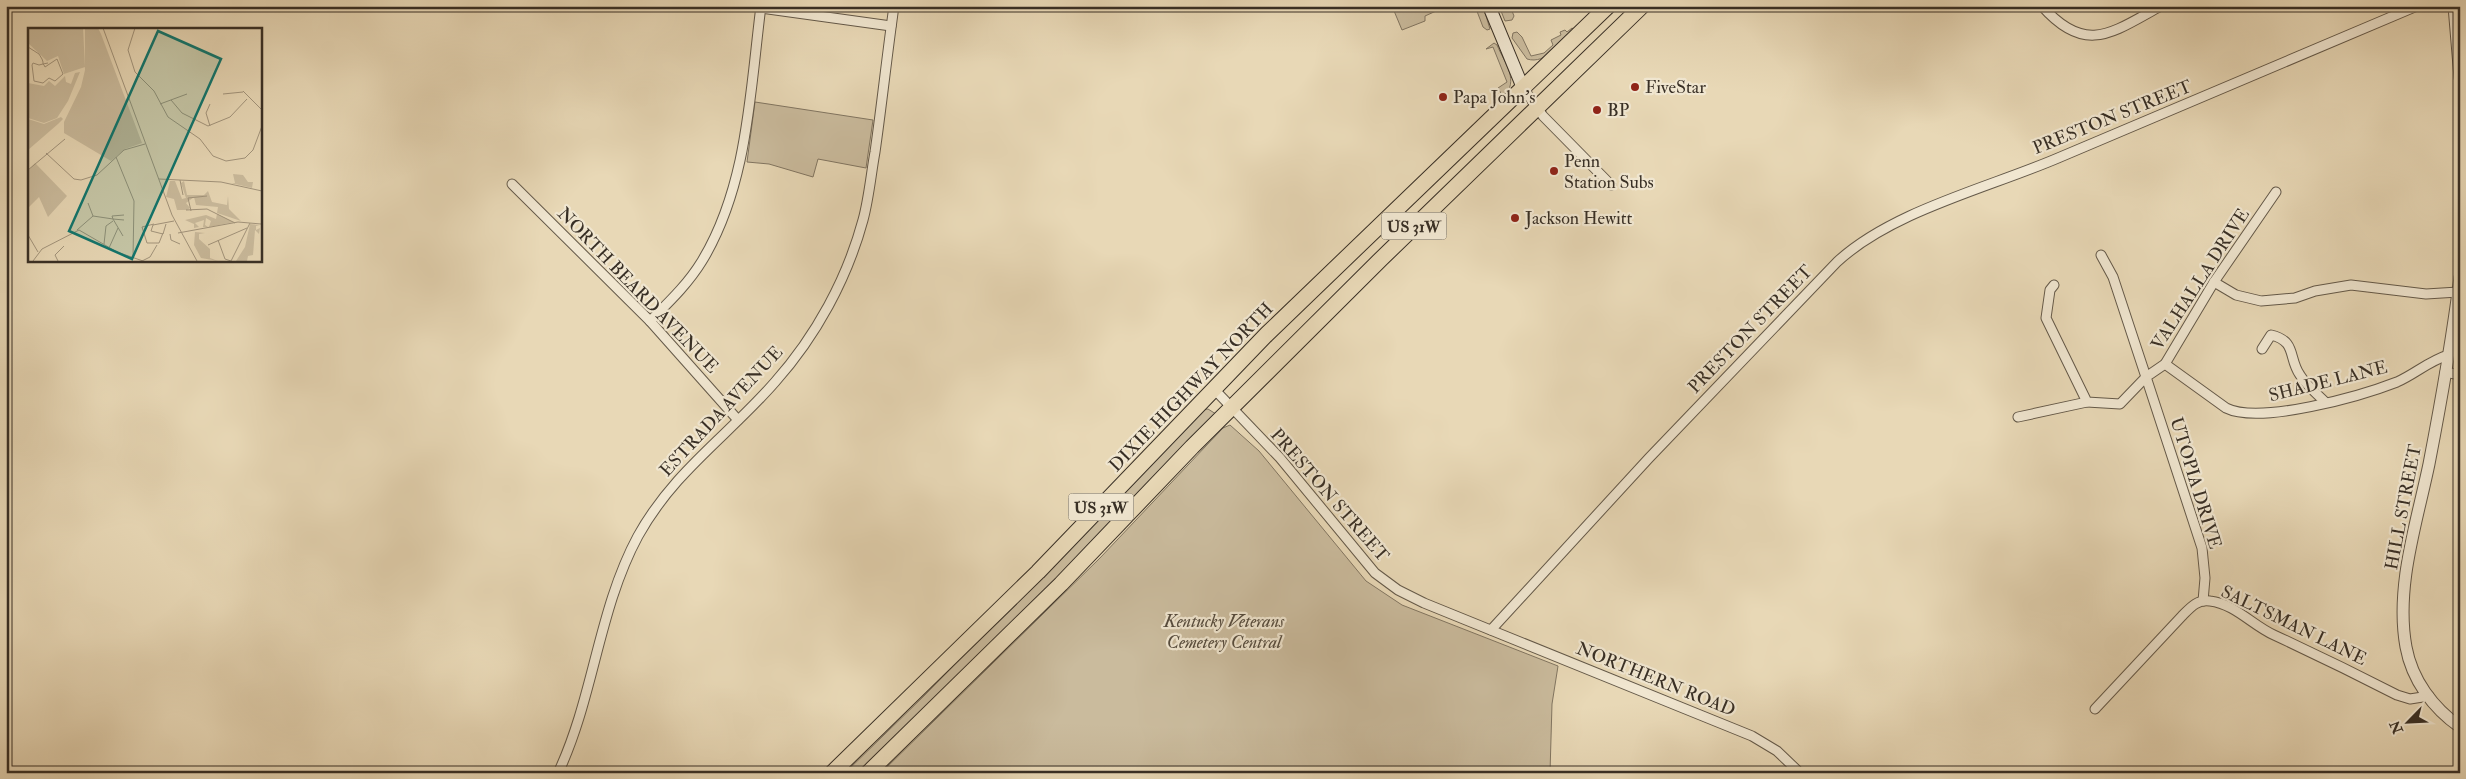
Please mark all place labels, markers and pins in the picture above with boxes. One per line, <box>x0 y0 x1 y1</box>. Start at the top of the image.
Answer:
place label: FiveStar <box>1645 76 1706 99</box>
marker: FiveStar <box>1629 81 1641 93</box>
place label: Papa John's <box>1453 86 1536 109</box>
marker: Papa John's <box>1437 91 1449 103</box>
place label: BP <box>1607 99 1630 122</box>
marker: BP <box>1591 104 1603 116</box>
place label: Penn Station Subs <box>1564 150 1654 194</box>
marker: Penn Station Subs <box>1548 165 1560 177</box>
place label: Jackson Hewitt <box>1524 207 1633 230</box>
marker: Jackson Hewitt <box>1509 212 1521 224</box>

